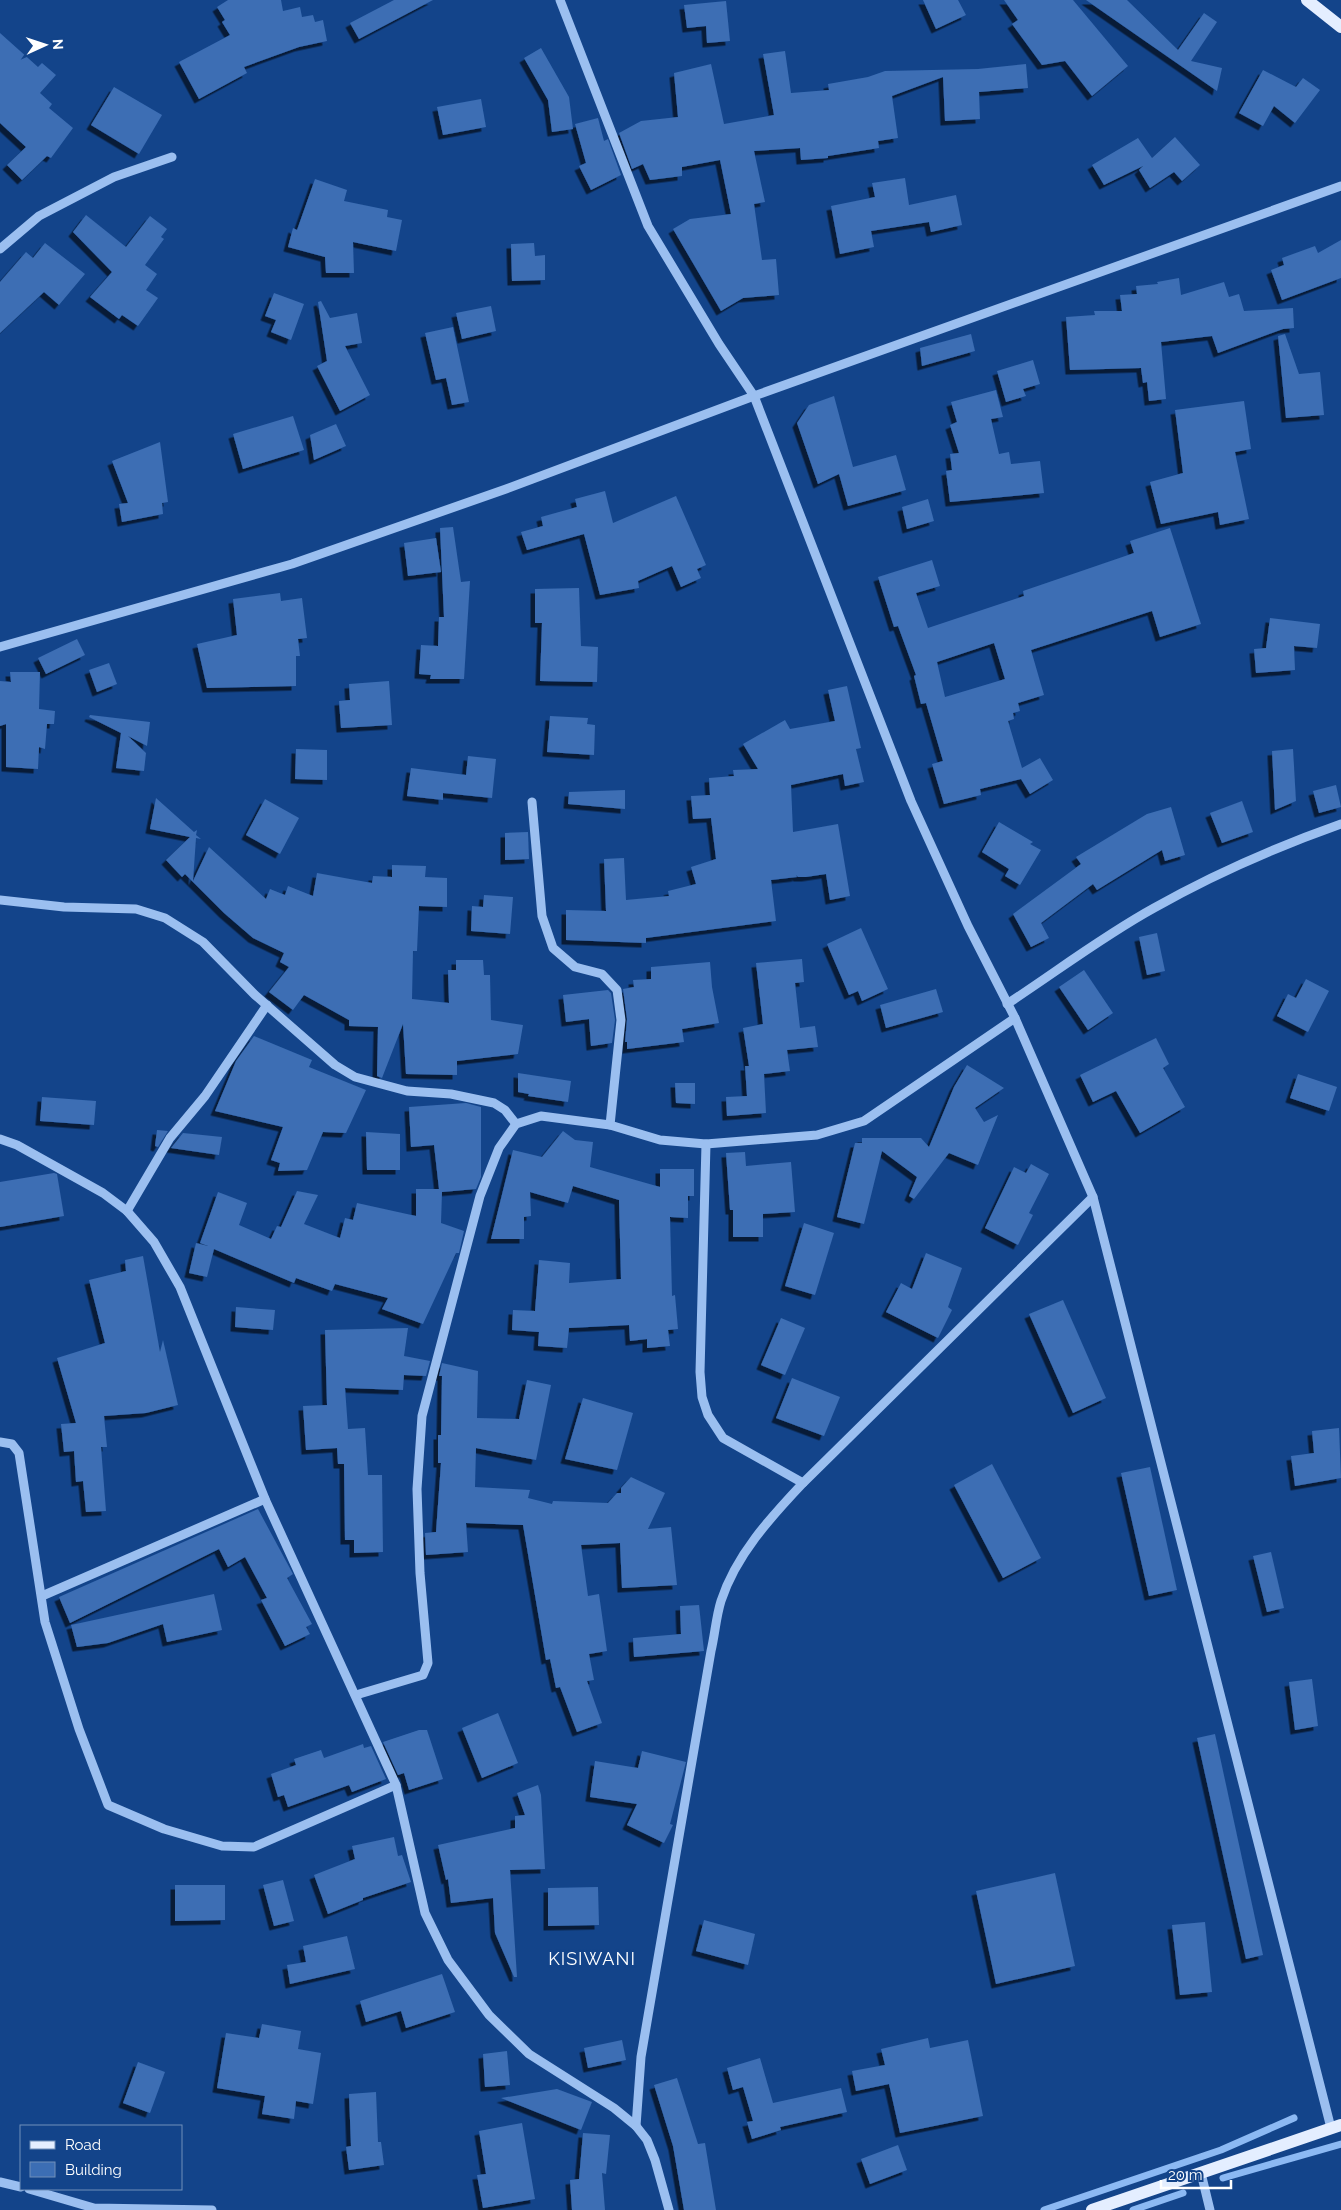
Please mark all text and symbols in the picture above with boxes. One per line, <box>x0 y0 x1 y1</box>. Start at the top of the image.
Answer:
north arrow <box>20 20 70 70</box>
text: N <box>50 39 66 50</box>
district label: KISIWANI <box>548 1948 636 1969</box>
legend <box>20 2125 182 2190</box>
text: Road <box>65 2136 101 2154</box>
scale bar <box>1161 2158 1231 2190</box>
text: Building <box>65 2161 122 2179</box>
text: 20 m <box>1168 2166 1203 2184</box>

